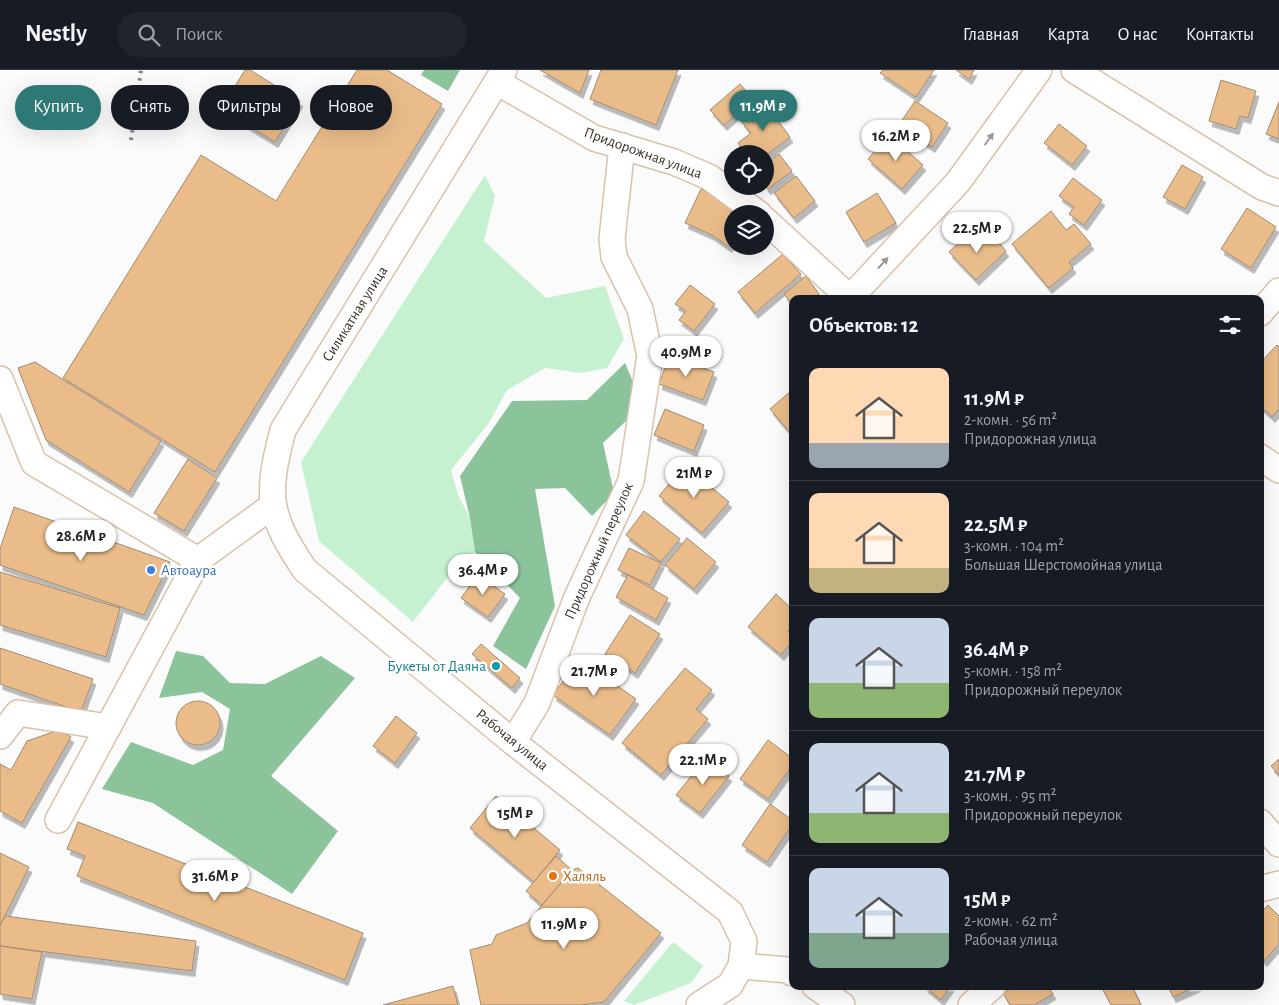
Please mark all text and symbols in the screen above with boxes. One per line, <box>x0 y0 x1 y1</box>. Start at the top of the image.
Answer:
search box <box>117 12 467 57</box>
icon: search <box>135 21 163 49</box>
text: Nestly <box>25 22 87 46</box>
text: Поиск <box>175 25 222 44</box>
text: Главная <box>963 26 1019 44</box>
text: Карта <box>1047 26 1089 44</box>
text: О нас <box>1117 26 1158 44</box>
text: Контакты <box>1186 26 1254 44</box>
chip: Купить <box>15 85 101 130</box>
chip: Снять <box>111 85 189 130</box>
chip: Фильтры <box>199 85 300 130</box>
chip: Новое <box>310 85 392 130</box>
pin: 11.9M ₽ <box>717 90 809 132</box>
text: 11.9M ₽ <box>740 98 786 114</box>
pin: 16.2M ₽ <box>850 119 942 162</box>
street label: Придорожная улица <box>582 125 704 181</box>
text: 16.2M ₽ <box>872 128 920 144</box>
one-way arrow <box>984 132 994 146</box>
map controls <box>724 145 774 255</box>
button: locate <box>724 145 774 195</box>
button: layers <box>724 205 774 255</box>
pin: 22.5M ₽ <box>931 212 1023 254</box>
text: 22.5M ₽ <box>953 220 1001 236</box>
one-way arrow <box>877 257 889 269</box>
street label: Силикатная улица <box>320 264 390 364</box>
icon: filters <box>1216 311 1244 339</box>
text: Объектов: 12 <box>809 315 919 336</box>
pin: 40.9M ₽ <box>640 336 732 378</box>
text: 40.9M ₽ <box>661 344 711 360</box>
icon: home <box>849 388 909 448</box>
text: 11.9M ₽ <box>964 388 1024 409</box>
text: 2-комн. · 56 m² <box>964 412 1057 428</box>
text: Придорожная улица <box>964 431 1097 447</box>
pin: 21M ₽ <box>659 456 729 499</box>
text: 21M ₽ <box>676 465 712 481</box>
street label: Придорожный переулок <box>562 480 636 622</box>
icon: home <box>849 513 909 573</box>
text: 22.5M ₽ <box>964 514 1027 535</box>
pin: 28.6M ₽ <box>35 520 127 562</box>
text: 28.6M ₽ <box>56 528 106 544</box>
text: 3-комн. · 104 m² <box>964 538 1064 554</box>
pin: 36.4M ₽ <box>437 554 529 596</box>
text: Большая Шерстомойная улица <box>964 557 1163 573</box>
text: 36.4M ₽ <box>459 562 508 578</box>
place label: Автоаура <box>161 563 217 578</box>
marker: Автоаура <box>145 564 157 576</box>
icon: home <box>849 638 909 698</box>
text: 36.4M ₽ <box>964 639 1028 660</box>
pin: 21.7M ₽ <box>548 654 640 697</box>
place label: Букеты от Даяна <box>387 659 486 674</box>
marker: Букеты от Даяна <box>490 660 502 672</box>
text: 21.7M ₽ <box>571 663 617 679</box>
text: 5-комн. · 158 m² <box>964 663 1062 679</box>
text: Придорожный переулок <box>964 682 1122 698</box>
street label: Рабочая улица <box>473 707 551 774</box>
pin: 22.1M ₽ <box>657 744 749 786</box>
text: 22.1M ₽ <box>679 752 727 768</box>
icon: home <box>849 763 909 823</box>
text: 21.7M ₽ <box>964 764 1025 785</box>
text: 3-комн. · 95 m² <box>964 788 1056 804</box>
pin: 15M ₽ <box>480 796 550 839</box>
text: 15M ₽ <box>497 805 533 821</box>
text: Придорожный переулок <box>964 807 1122 823</box>
pin: 31.6M ₽ <box>169 860 261 902</box>
text: 31.6M ₽ <box>192 868 238 884</box>
place label: Халяль <box>563 869 606 884</box>
marker: Халяль <box>547 870 559 882</box>
icon: home <box>849 888 909 948</box>
text: 15M ₽ <box>964 889 1010 910</box>
pin: 11.9M ₽ <box>518 908 610 950</box>
text: 2-комн. · 62 m² <box>964 913 1058 929</box>
text: 11.9M ₽ <box>541 916 587 932</box>
text: Рабочая улица <box>964 932 1058 948</box>

